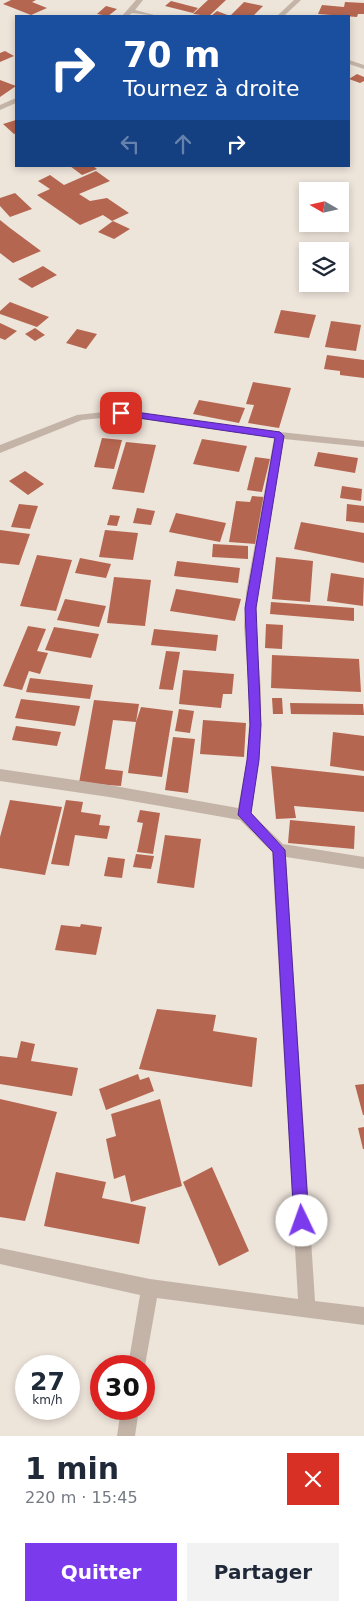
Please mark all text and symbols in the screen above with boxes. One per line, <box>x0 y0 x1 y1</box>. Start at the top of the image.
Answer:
icon: right <box>40 35 105 100</box>
text: 70 m <box>123 35 220 75</box>
text: Tournez à droite <box>123 76 300 101</box>
icon: left <box>116 130 144 158</box>
icon: ahead <box>169 130 197 158</box>
icon: right <box>222 130 250 158</box>
north arrow <box>299 182 349 232</box>
map controls <box>299 182 349 292</box>
button: layers <box>299 242 349 292</box>
pin <box>100 392 142 434</box>
icon: arrive <box>107 399 135 427</box>
position arrow <box>275 1194 327 1246</box>
speed limit sign: 30 <box>90 1355 155 1420</box>
text: 27 <box>30 1367 65 1396</box>
text: km/h <box>32 1393 63 1407</box>
text: 1 min <box>25 1451 119 1486</box>
button: close <box>287 1453 339 1505</box>
text: 220 m · 15:45 <box>25 1488 138 1507</box>
button: Quitter <box>25 1543 177 1601</box>
button: Partager <box>187 1543 339 1601</box>

